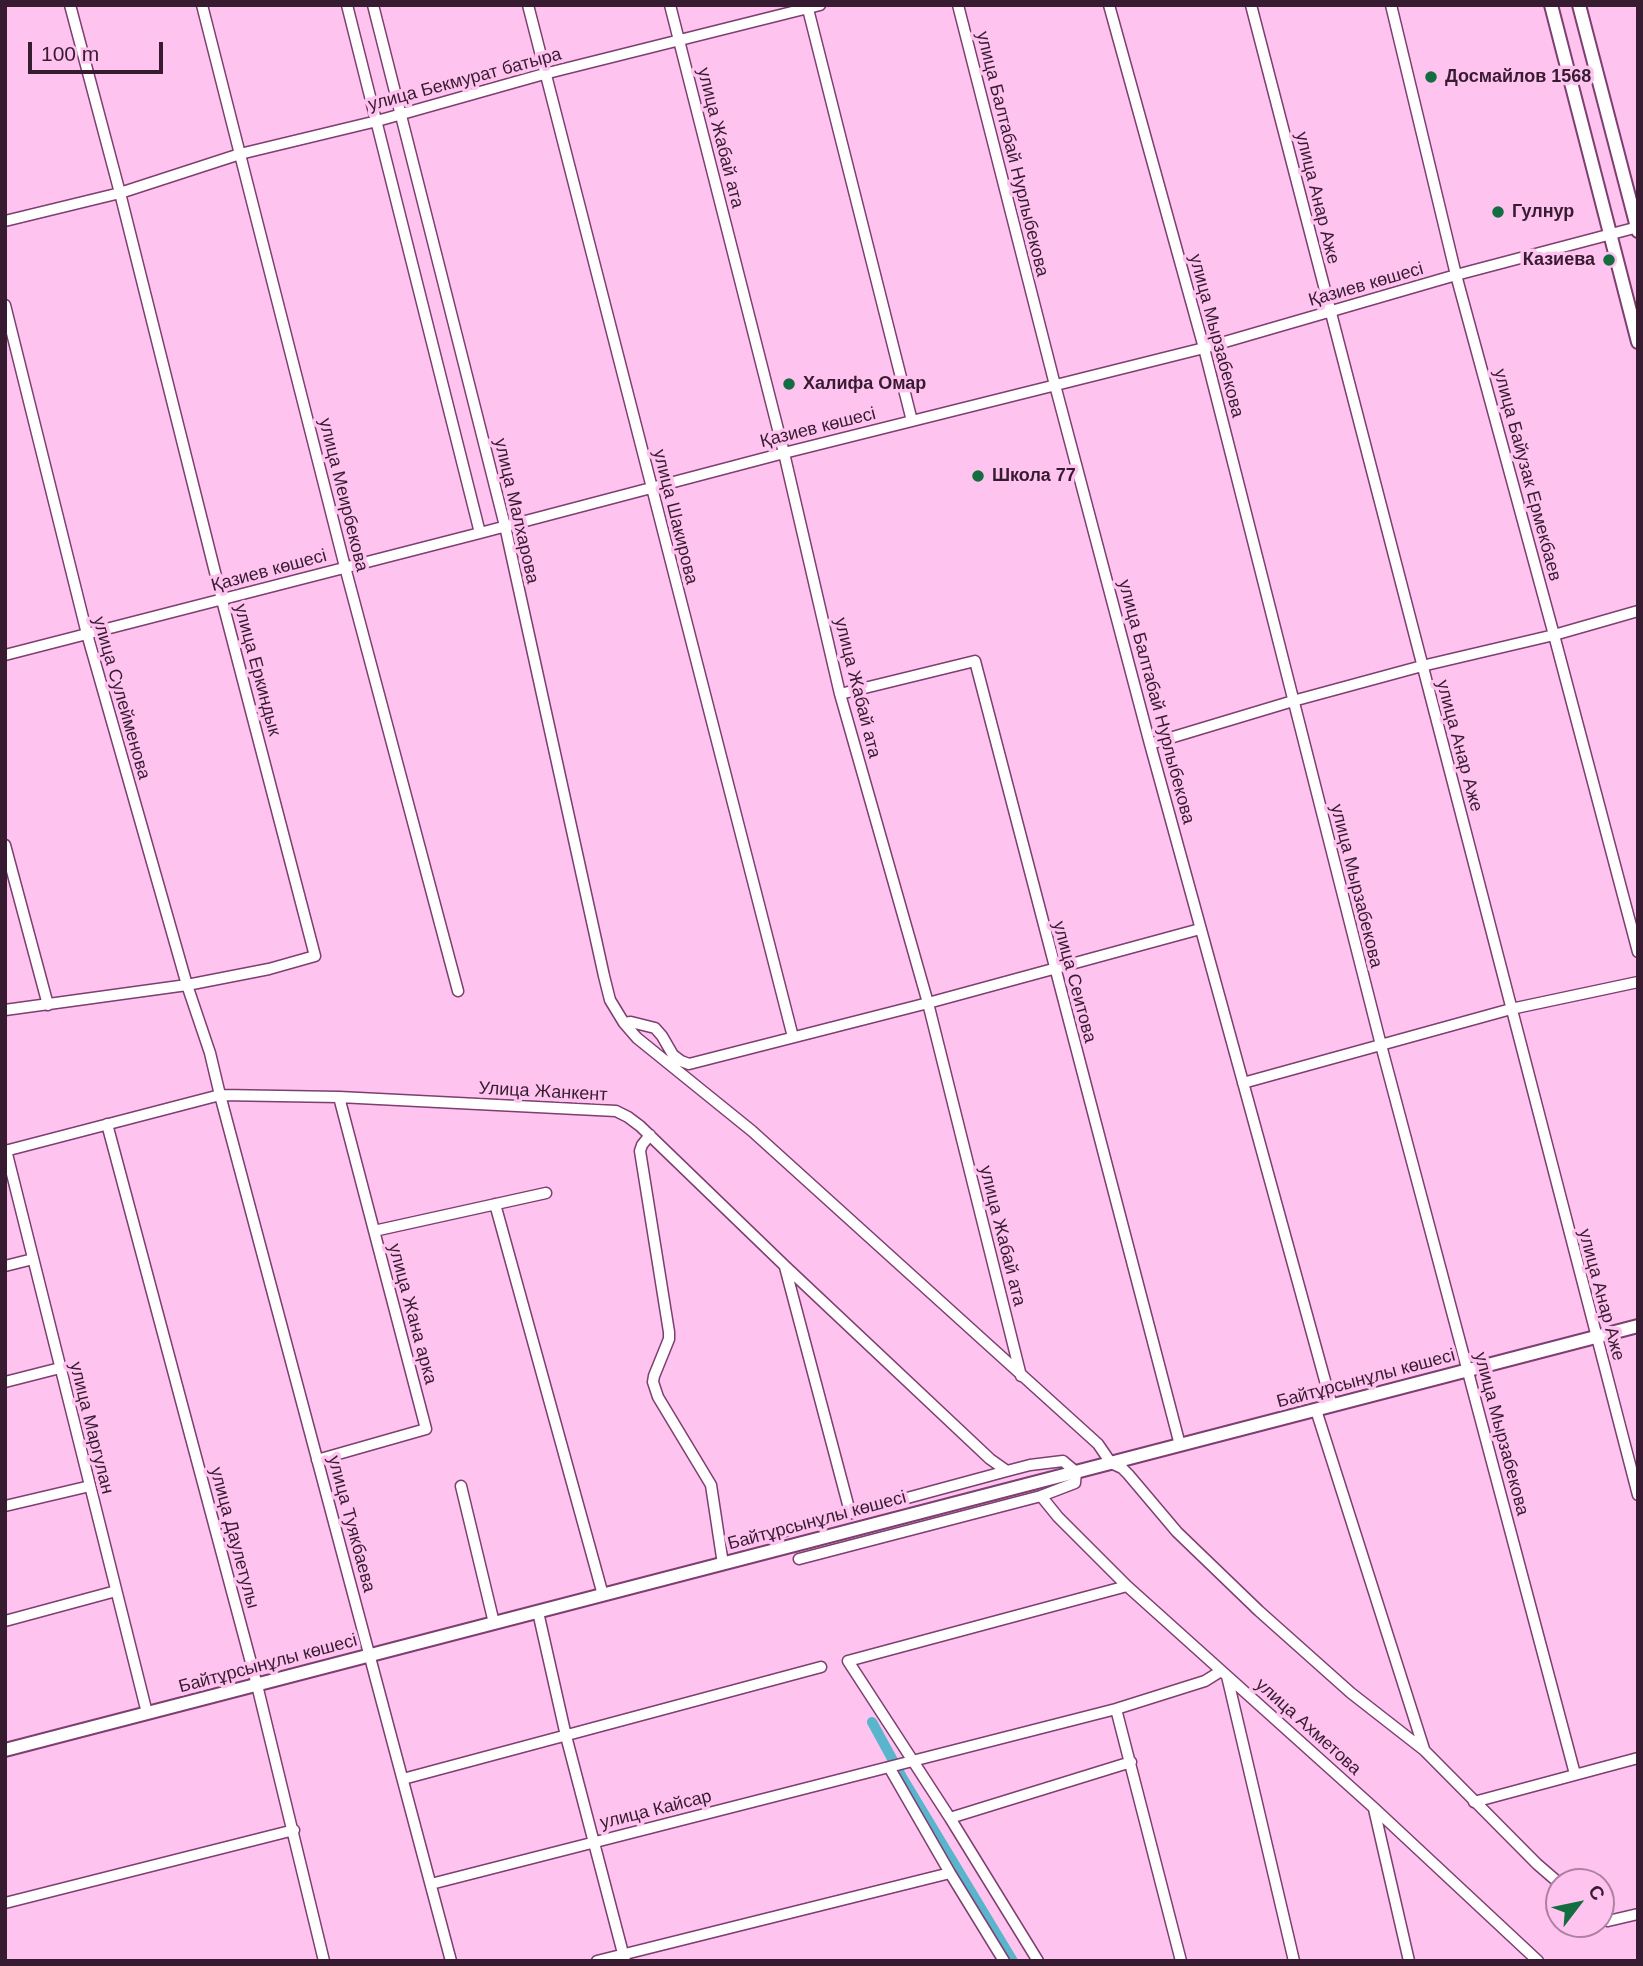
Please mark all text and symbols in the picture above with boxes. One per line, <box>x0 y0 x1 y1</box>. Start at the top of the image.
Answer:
scale bar <box>32 28 166 72</box>
street label: улица Балтабай Нурлыбекова <box>971 29 1053 279</box>
text: 100 m <box>41 42 99 65</box>
street label: улица Бекмурат батыра <box>366 44 564 116</box>
street label: улица Жабай ата <box>692 66 748 210</box>
place label: Досмайлов 1568 <box>1445 66 1591 88</box>
marker: Досмайлов 1568 <box>1423 69 1439 85</box>
street label: улица Анар Аже <box>1290 130 1344 266</box>
place label: Гулнур <box>1512 201 1574 223</box>
marker: Гулнур <box>1490 204 1506 220</box>
place label: Казиева <box>1523 249 1595 271</box>
street label: улица Мырзабекова <box>1184 252 1248 420</box>
marker: Казиева <box>1601 252 1617 268</box>
street label: Қазиев көшесі <box>1306 258 1426 312</box>
street label: улица Байузак Ермекбаев <box>1488 367 1566 583</box>
place label: Халифа Омар <box>803 373 926 395</box>
marker: Халифа Омар <box>781 376 797 392</box>
street label: Қазиев көшесі <box>758 403 878 453</box>
street label: улица Меирбекова <box>313 416 373 574</box>
street label: улица Малхарова <box>489 436 543 586</box>
street label: улица Шакирова <box>648 447 702 587</box>
place label: Школа 77 <box>992 465 1076 487</box>
marker: Школа 77 <box>970 468 986 484</box>
street label: Қазиев көшесі <box>209 545 329 597</box>
street label: улица Балтабай Нурлыбекова <box>1113 577 1199 827</box>
street label: улица Еркиндык <box>229 602 285 738</box>
street label: улица Сулейменова <box>87 614 155 782</box>
street label: улица Жабай ата <box>829 616 885 760</box>
street label: улица Анар Аже <box>1431 678 1487 814</box>
street label: улица Мырзабекова <box>1325 802 1387 970</box>
street label: улица Сеитова <box>1047 919 1101 1045</box>
street label: Улица Жанкент <box>478 1078 608 1106</box>
street label: улица Жабай ата <box>974 1164 1030 1308</box>
street label: улица Анар Аже <box>1573 1227 1629 1363</box>
street label: улица Жана арка <box>383 1241 441 1387</box>
street label: Байтұрсынұлы көшесі <box>1274 1345 1458 1413</box>
street label: улица Мырзабекова <box>1469 1350 1533 1518</box>
street label: улица Маргулан <box>64 1360 118 1496</box>
street label: улица Туякбаева <box>322 1453 380 1595</box>
street label: улица Даулетулы <box>205 1465 263 1611</box>
street label: Байтұрсынұлы көшесі <box>725 1487 909 1555</box>
street label: Байтұрсынұлы көшесі <box>176 1630 360 1698</box>
street label: улица Ахметова <box>1251 1674 1365 1780</box>
street label: улица Кайсар <box>598 1786 714 1834</box>
north arrow <box>1545 1868 1615 1938</box>
text: С <box>1584 1881 1609 1904</box>

